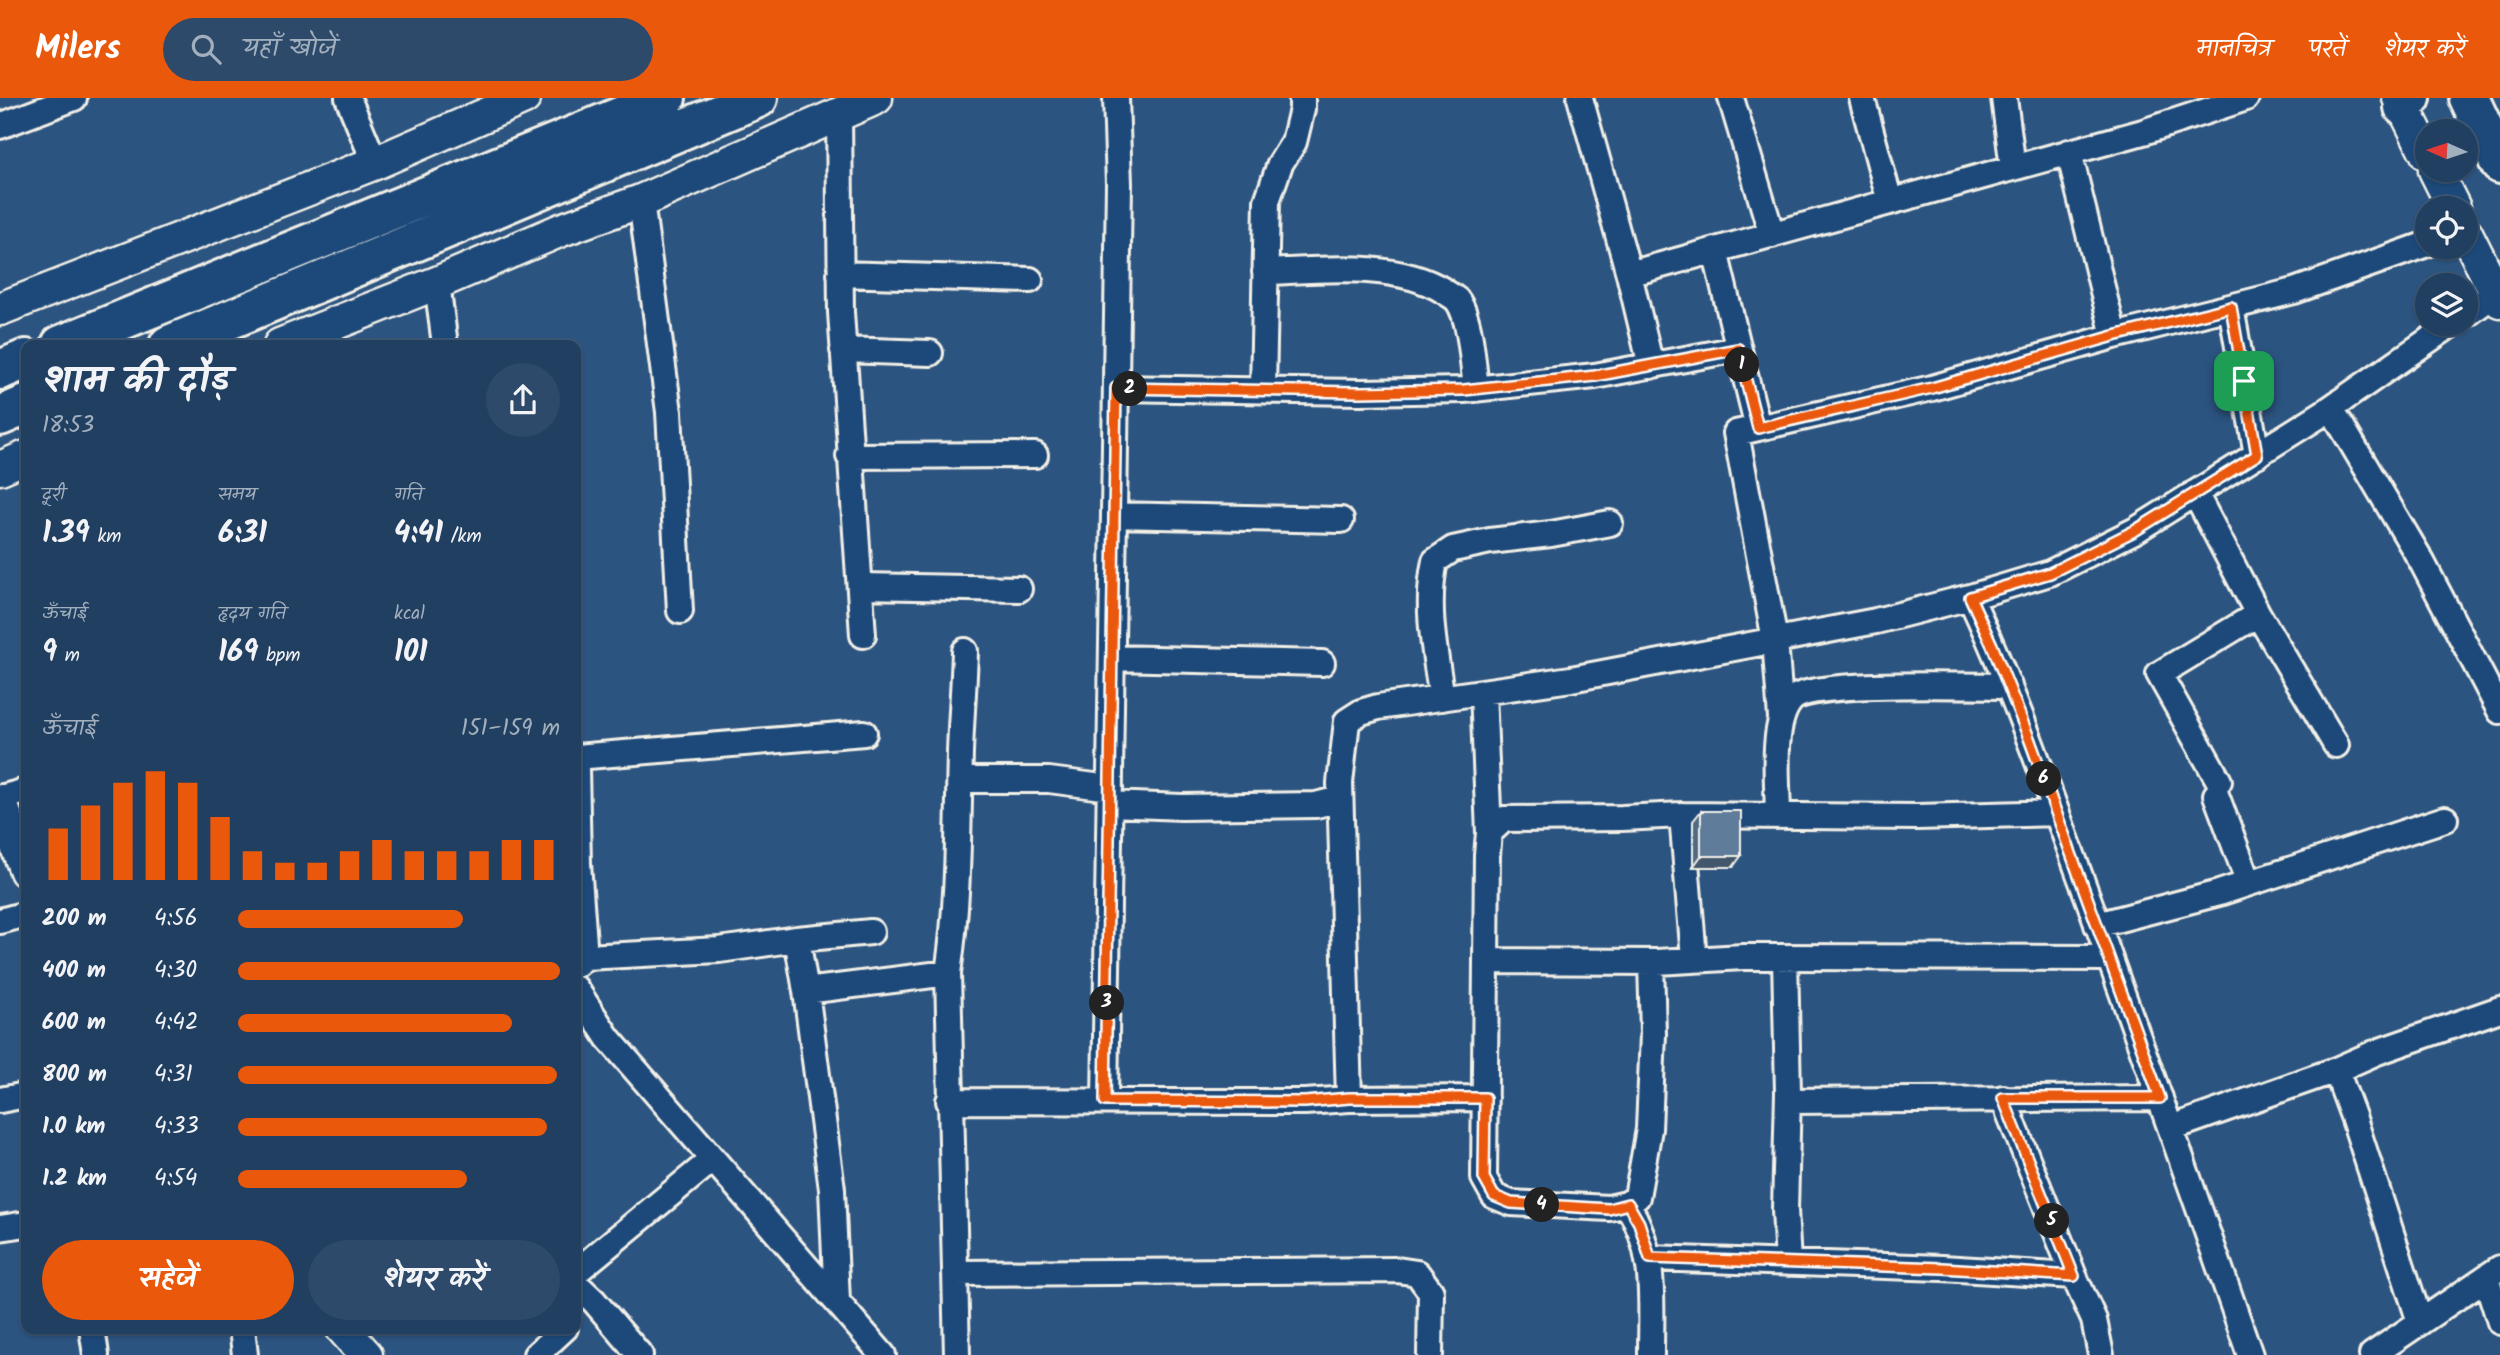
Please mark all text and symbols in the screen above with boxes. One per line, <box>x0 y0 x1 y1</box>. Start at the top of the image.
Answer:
search box <box>163 18 653 81</box>
text: Milers <box>35 23 121 76</box>
text: यहाँ खोजें <box>243 28 337 70</box>
icon: search <box>187 30 225 68</box>
text: मानचित्र <box>2196 30 2271 69</box>
text: परतें <box>2309 30 2346 69</box>
text: शेयर करें <box>2384 30 2465 69</box>
north arrow <box>2415 119 2478 182</box>
map controls <box>2415 119 2478 336</box>
button: locate <box>2415 196 2478 259</box>
button: layers <box>2415 273 2478 336</box>
pin: 1 <box>1724 348 1760 382</box>
text: 1 <box>1739 349 1744 379</box>
pin <box>2214 351 2274 411</box>
text: शाम की दौड़ <box>42 352 230 412</box>
icon: arrive <box>2225 362 2263 400</box>
button: share <box>486 363 560 437</box>
pin: 2 <box>1112 372 1148 406</box>
text: 2 <box>1124 373 1135 403</box>
text: 18:53 <box>42 408 94 444</box>
text: दूरी <box>42 480 65 510</box>
text: समय <box>218 480 256 510</box>
text: गति <box>394 480 422 510</box>
text: 1.39 <box>42 510 90 558</box>
text: 6:31 <box>218 510 267 558</box>
text: 4:41 <box>394 510 443 558</box>
text: km <box>90 522 121 552</box>
text: /km <box>443 522 482 552</box>
text: ऊँचाई <box>42 599 87 629</box>
text: हृदय गति <box>218 599 286 629</box>
text: kcal <box>394 599 425 629</box>
text: 9 <box>42 629 57 677</box>
text: 169 <box>218 629 259 677</box>
text: 101 <box>394 629 428 677</box>
text: m <box>57 641 80 671</box>
text: bpm <box>259 641 300 671</box>
text: ऊँचाई <box>42 711 97 747</box>
text: 151–159 m <box>461 711 560 747</box>
pin: 6 <box>2026 762 2062 796</box>
text: 6 <box>2038 763 2049 793</box>
text: 200 m <box>42 901 107 937</box>
text: 4:56 <box>154 901 197 937</box>
text: 400 m <box>42 953 106 989</box>
text: 4:30 <box>154 953 197 989</box>
pin: 3 <box>1090 986 1124 1020</box>
text: 3 <box>1101 987 1112 1017</box>
text: 600 m <box>42 1005 106 1041</box>
text: 4:42 <box>154 1005 198 1041</box>
text: 800 m <box>42 1057 107 1093</box>
text: 4:31 <box>154 1057 193 1093</box>
text: 1.0 km <box>42 1109 105 1145</box>
text: 4:33 <box>154 1109 199 1145</box>
text: 1.2 km <box>42 1161 107 1197</box>
text: 4:54 <box>154 1161 197 1197</box>
pin: 4 <box>1524 1188 1560 1222</box>
text: 4 <box>1536 1189 1547 1219</box>
pin: 5 <box>2035 1204 2070 1238</box>
text: 5 <box>2047 1205 2056 1235</box>
button: सहेजें <box>42 1240 294 1320</box>
button: शेयर करें <box>308 1240 560 1320</box>

